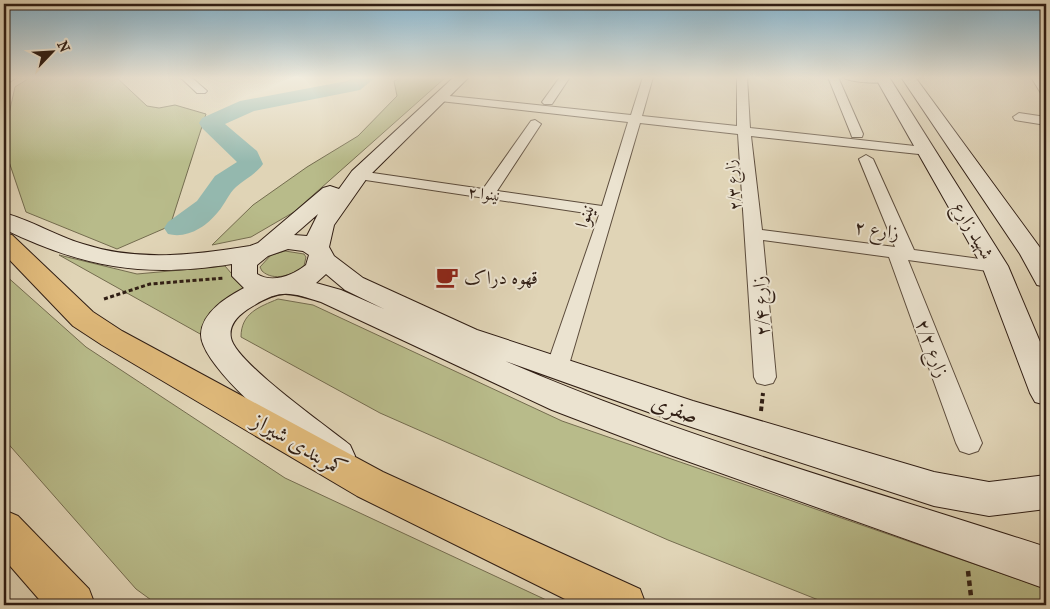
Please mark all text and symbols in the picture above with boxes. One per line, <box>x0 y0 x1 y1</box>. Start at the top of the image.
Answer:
north arrow <box>28 28 78 78</box>
text: N <box>53 38 73 55</box>
street label: ۲/۳ زارع <box>720 158 749 211</box>
street label: ۲ نینوا <box>466 182 501 206</box>
street label: شهید زارع <box>945 198 998 265</box>
street label: نینوا <box>571 202 600 231</box>
street label: ۲ زارع <box>853 216 901 248</box>
cafe icon: قهوه دراک <box>434 264 460 290</box>
place label: قهوه دراک <box>464 267 538 290</box>
street label: ۲/۴ زارع <box>748 275 778 337</box>
street label: ۲/۲ زارع <box>907 316 953 382</box>
street label: صفری <box>647 389 702 430</box>
street label: کمربندی شیراز <box>245 406 352 483</box>

